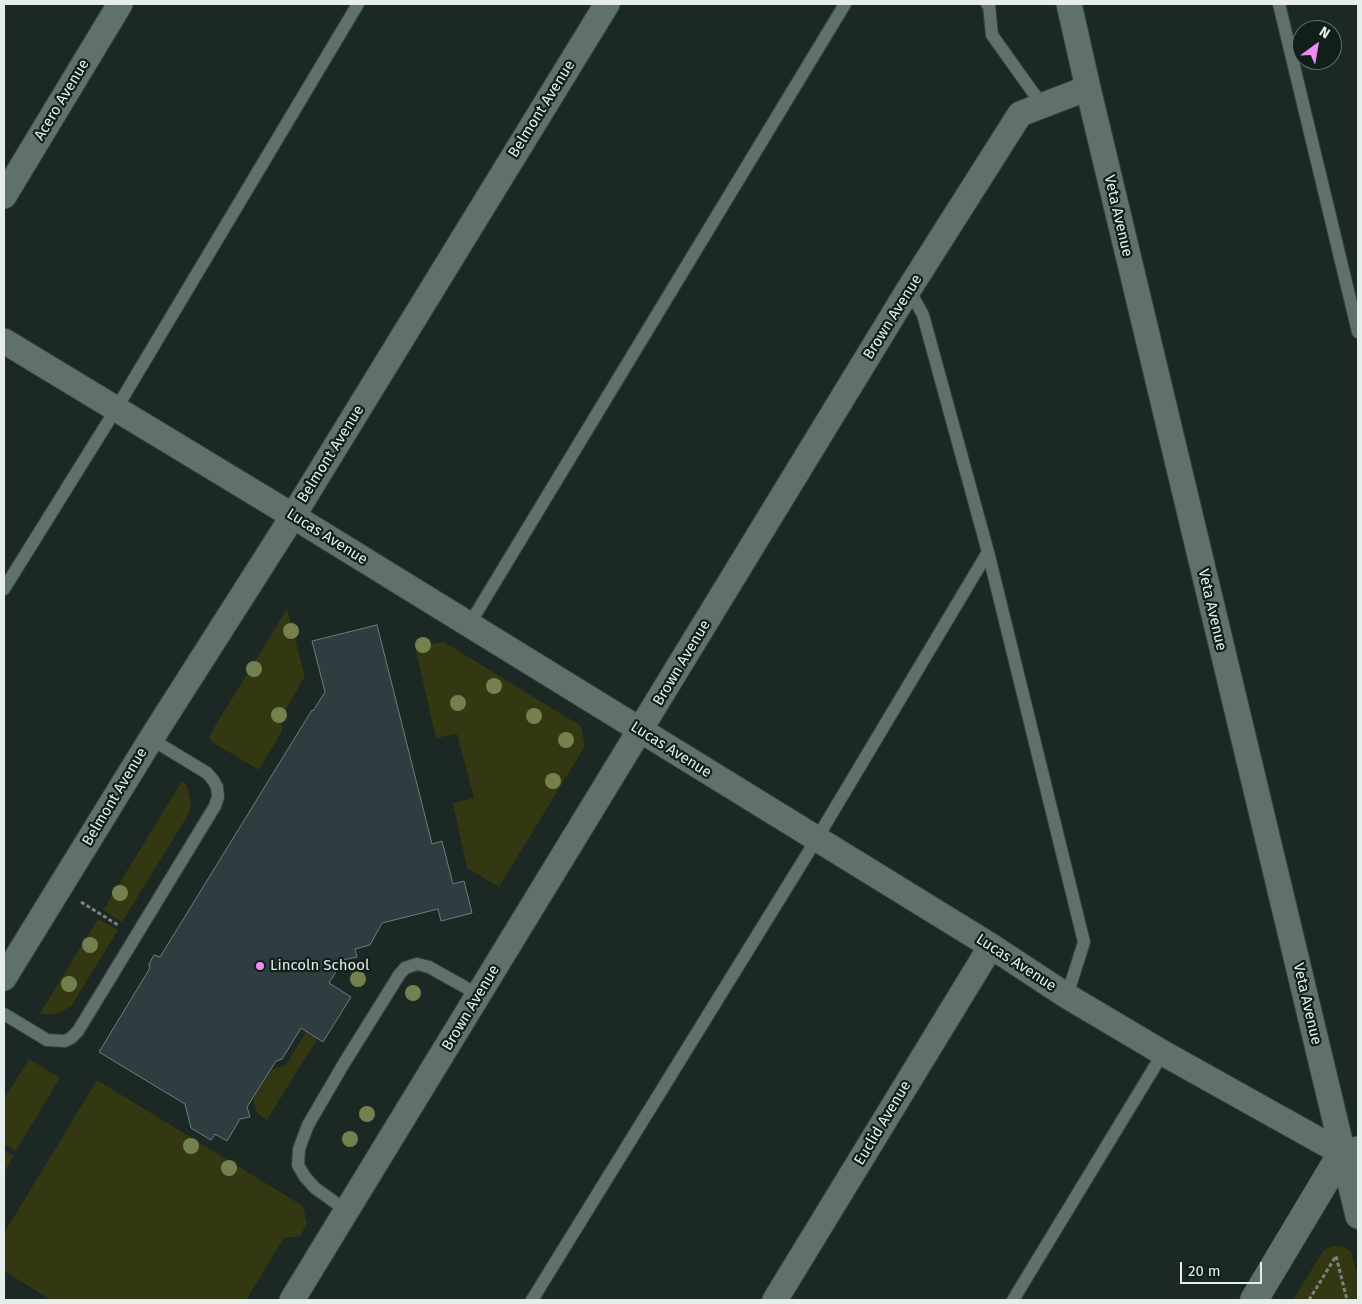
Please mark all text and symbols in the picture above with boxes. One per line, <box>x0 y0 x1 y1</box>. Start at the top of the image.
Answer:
north arrow <box>1292 20 1342 70</box>
text: N <box>1316 23 1333 42</box>
street label: Acero Avenue <box>31 56 93 144</box>
street label: Belmont Avenue <box>505 57 579 161</box>
street label: Veta Avenue <box>1100 173 1136 259</box>
street label: Brown Avenue <box>860 271 926 363</box>
street label: Belmont Avenue <box>294 402 368 506</box>
street label: Lucas Avenue <box>283 505 371 569</box>
street label: Veta Avenue <box>1194 567 1230 653</box>
street label: Brown Avenue <box>649 617 715 709</box>
street label: Lucas Avenue <box>627 718 715 782</box>
street label: Belmont Avenue <box>79 745 151 849</box>
street label: Lucas Avenue <box>973 930 1059 996</box>
place label: Lincoln School <box>270 957 369 975</box>
marker: Lincoln School <box>254 960 266 972</box>
street label: Veta Avenue <box>1289 961 1325 1047</box>
street label: Brown Avenue <box>438 962 504 1054</box>
street label: Euclid Avenue <box>851 1078 915 1168</box>
scale bar <box>1182 1252 1264 1284</box>
text: 20 m <box>1188 1262 1221 1280</box>

